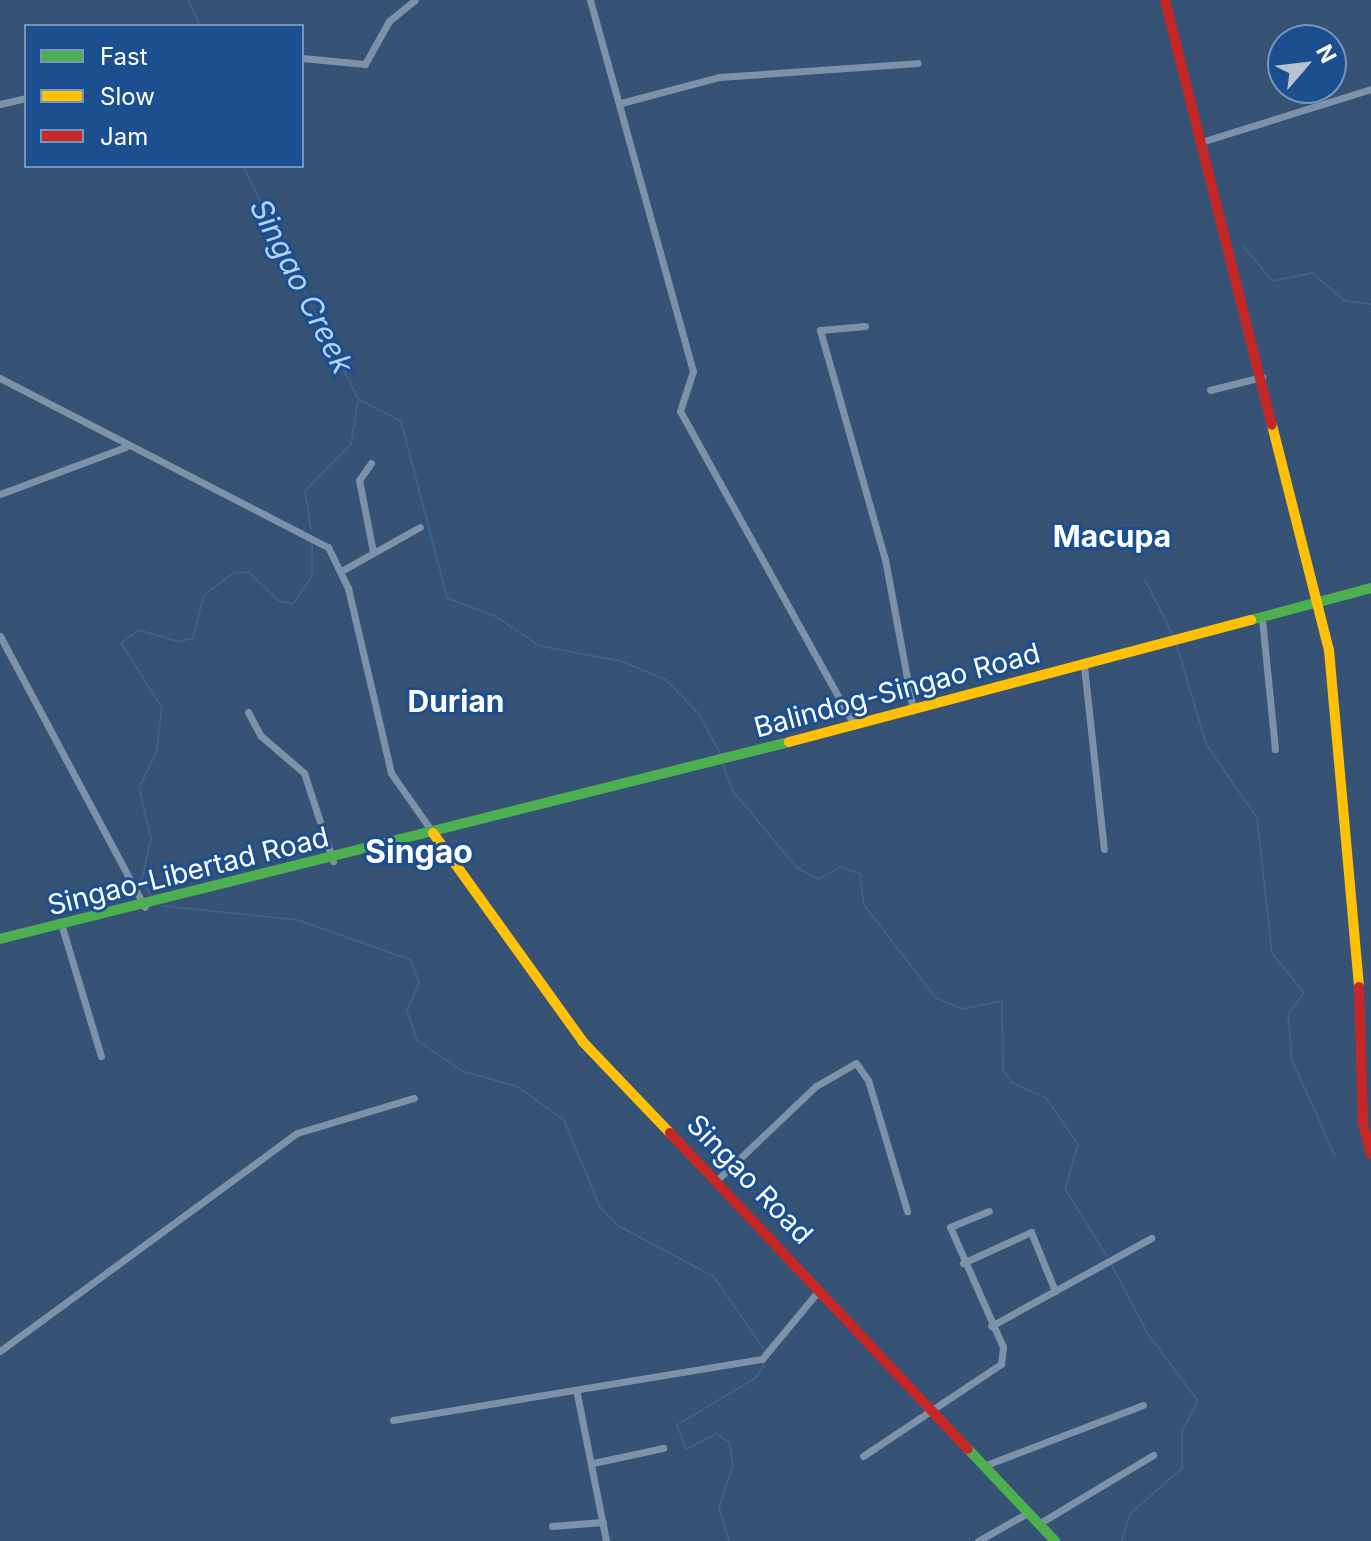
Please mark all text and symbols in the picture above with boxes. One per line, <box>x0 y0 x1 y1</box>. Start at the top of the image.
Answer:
legend <box>24 24 304 168</box>
north arrow <box>1267 24 1347 104</box>
text: N <box>1311 40 1342 67</box>
text: Fast <box>100 42 148 71</box>
text: Slow <box>100 82 155 111</box>
text: Jam <box>100 122 148 151</box>
water label: Singao Creek <box>243 193 361 379</box>
district label: Macupa <box>1053 518 1171 554</box>
street label: Balindog-Singao Road <box>750 636 1044 744</box>
district label: Durian <box>407 683 505 719</box>
street label: Singao-Libertad Road <box>44 820 332 922</box>
district label: Singao <box>365 833 473 871</box>
street label: Singao Road <box>680 1107 820 1251</box>

